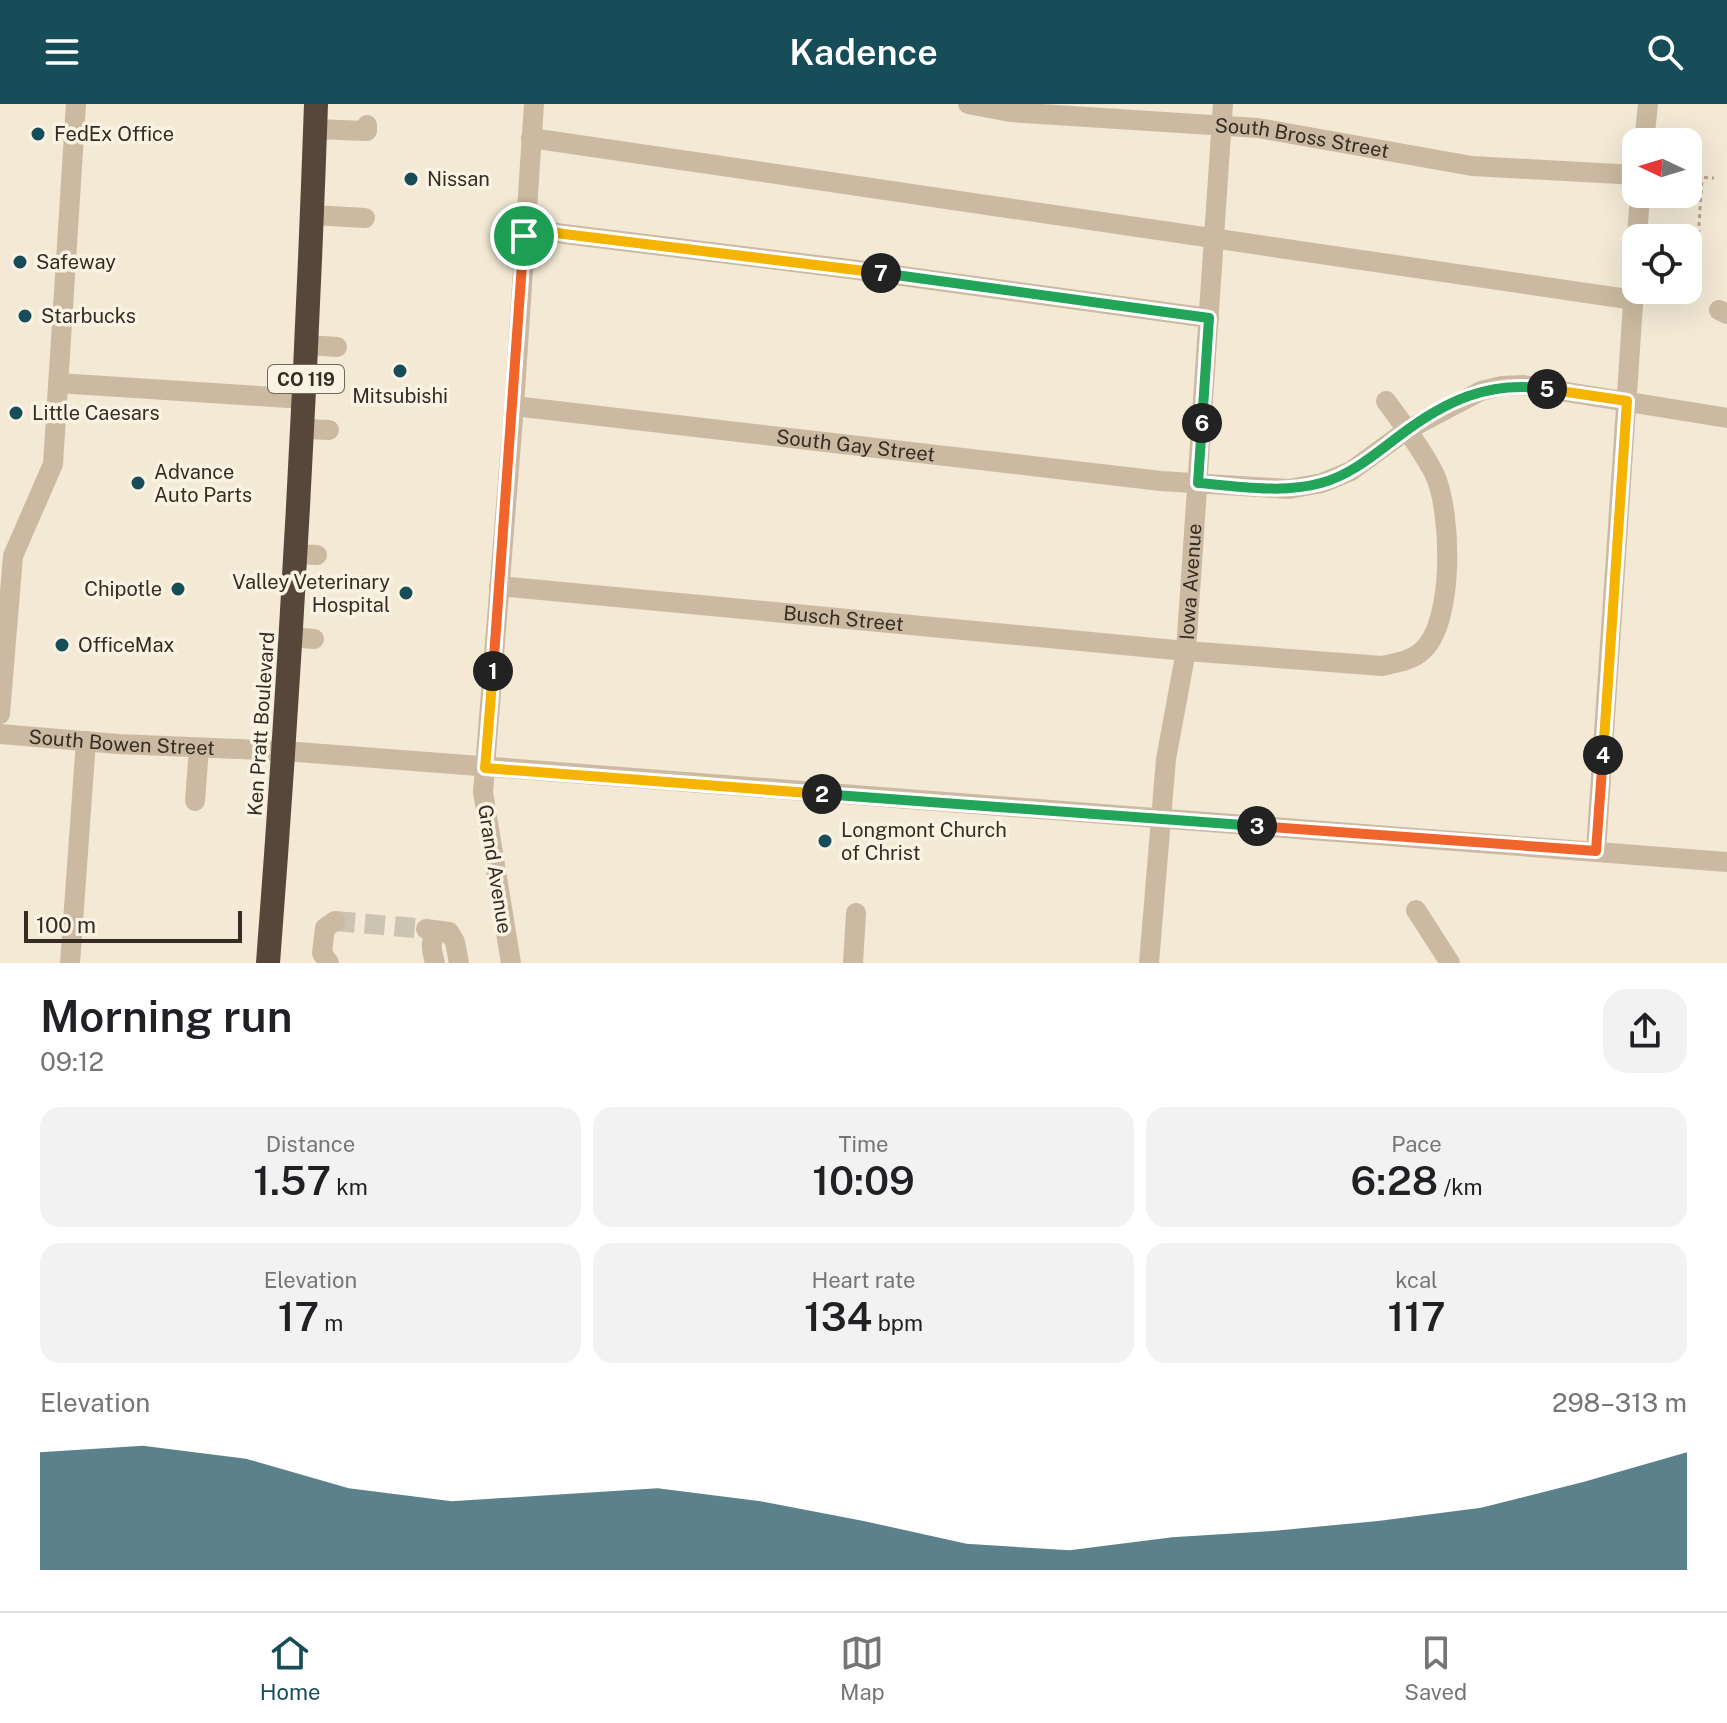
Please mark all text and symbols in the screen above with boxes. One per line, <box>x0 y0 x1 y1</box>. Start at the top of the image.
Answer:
icon: menu <box>40 30 84 74</box>
icon: search <box>1643 30 1687 74</box>
text: Kadence <box>789 31 938 73</box>
street label: South Bross Street <box>1214 113 1391 163</box>
place label: FedEx Office <box>54 122 174 146</box>
marker: FedEx Office <box>29 125 47 143</box>
north arrow <box>1622 128 1702 208</box>
map controls <box>1622 128 1702 304</box>
place label: Nissan <box>427 167 490 191</box>
marker: Nissan <box>402 170 420 188</box>
pin <box>490 202 558 270</box>
icon: arrive <box>502 214 546 258</box>
button: locate <box>1622 224 1702 304</box>
place label: Safeway <box>36 250 116 274</box>
marker: Safeway <box>11 253 29 271</box>
pin: 7 <box>861 253 901 293</box>
text: 7 <box>874 260 888 286</box>
place label: Starbucks <box>41 304 136 328</box>
marker: Starbucks <box>16 307 34 325</box>
marker: Mitsubishi <box>391 362 409 380</box>
road number: CO 119 <box>268 365 344 393</box>
pin: 5 <box>1527 369 1567 409</box>
text: 5 <box>1540 376 1554 402</box>
place label: Mitsubishi <box>352 384 448 408</box>
place label: Little Caesars <box>32 401 160 425</box>
pin: 6 <box>1182 403 1222 443</box>
marker: Little Caesars <box>7 404 25 422</box>
text: 6 <box>1195 410 1209 436</box>
street label: South Gay Street <box>775 424 937 467</box>
place label: Advance Auto Parts <box>154 460 252 507</box>
marker: Advance Auto Parts <box>129 474 147 492</box>
street label: Iowa Avenue <box>1175 523 1207 641</box>
place label: Valley Veterinary Hospital <box>232 570 390 617</box>
place label: Chipotle <box>84 577 162 601</box>
marker: Chipotle <box>169 580 187 598</box>
marker: Valley Veterinary Hospital <box>397 584 415 602</box>
street label: Busch Street <box>782 601 905 636</box>
street label: Ken Pratt Boulevard <box>243 631 279 817</box>
place label: OfficeMax <box>78 633 175 657</box>
marker: OfficeMax <box>53 636 71 654</box>
pin: 1 <box>473 651 513 691</box>
text: 1 <box>488 658 498 684</box>
street label: South Bowen Street <box>27 724 215 760</box>
pin: 4 <box>1583 735 1623 775</box>
text: 4 <box>1596 742 1610 768</box>
pin: 2 <box>802 774 842 814</box>
text: 2 <box>815 781 829 807</box>
street label: Grand Avenue <box>473 803 517 935</box>
pin: 3 <box>1237 806 1277 846</box>
text: 3 <box>1250 813 1264 839</box>
place label: Longmont Church of Christ <box>841 818 1007 865</box>
marker: Longmont Church of Christ <box>816 832 834 850</box>
scale bar <box>24 907 242 943</box>
text: 100 m <box>36 912 96 938</box>
button: share <box>1603 989 1687 1073</box>
text: Morning run <box>40 990 293 1042</box>
text: 09:12 <box>40 1046 104 1077</box>
text: Distance <box>266 1131 355 1157</box>
text: Time <box>838 1131 889 1157</box>
text: Pace <box>1391 1131 1442 1157</box>
text: 1.57 <box>253 1157 331 1204</box>
text: 10:09 <box>812 1157 915 1204</box>
text: 6:28 <box>1350 1157 1438 1204</box>
text: km <box>331 1174 368 1200</box>
text: /km <box>1438 1174 1483 1200</box>
text: Elevation <box>264 1267 357 1293</box>
text: Heart rate <box>812 1267 916 1293</box>
text: kcal <box>1395 1267 1438 1293</box>
text: 17 <box>278 1293 319 1340</box>
text: 134 <box>804 1293 872 1340</box>
text: 117 <box>1387 1293 1446 1340</box>
text: m <box>319 1310 343 1336</box>
text: bpm <box>872 1310 923 1336</box>
text: Elevation <box>40 1387 150 1418</box>
text: 298–313 m <box>1552 1387 1687 1418</box>
tab: Home <box>260 1631 320 1705</box>
tab: Map <box>840 1631 885 1705</box>
tab: Saved <box>1404 1631 1467 1705</box>

